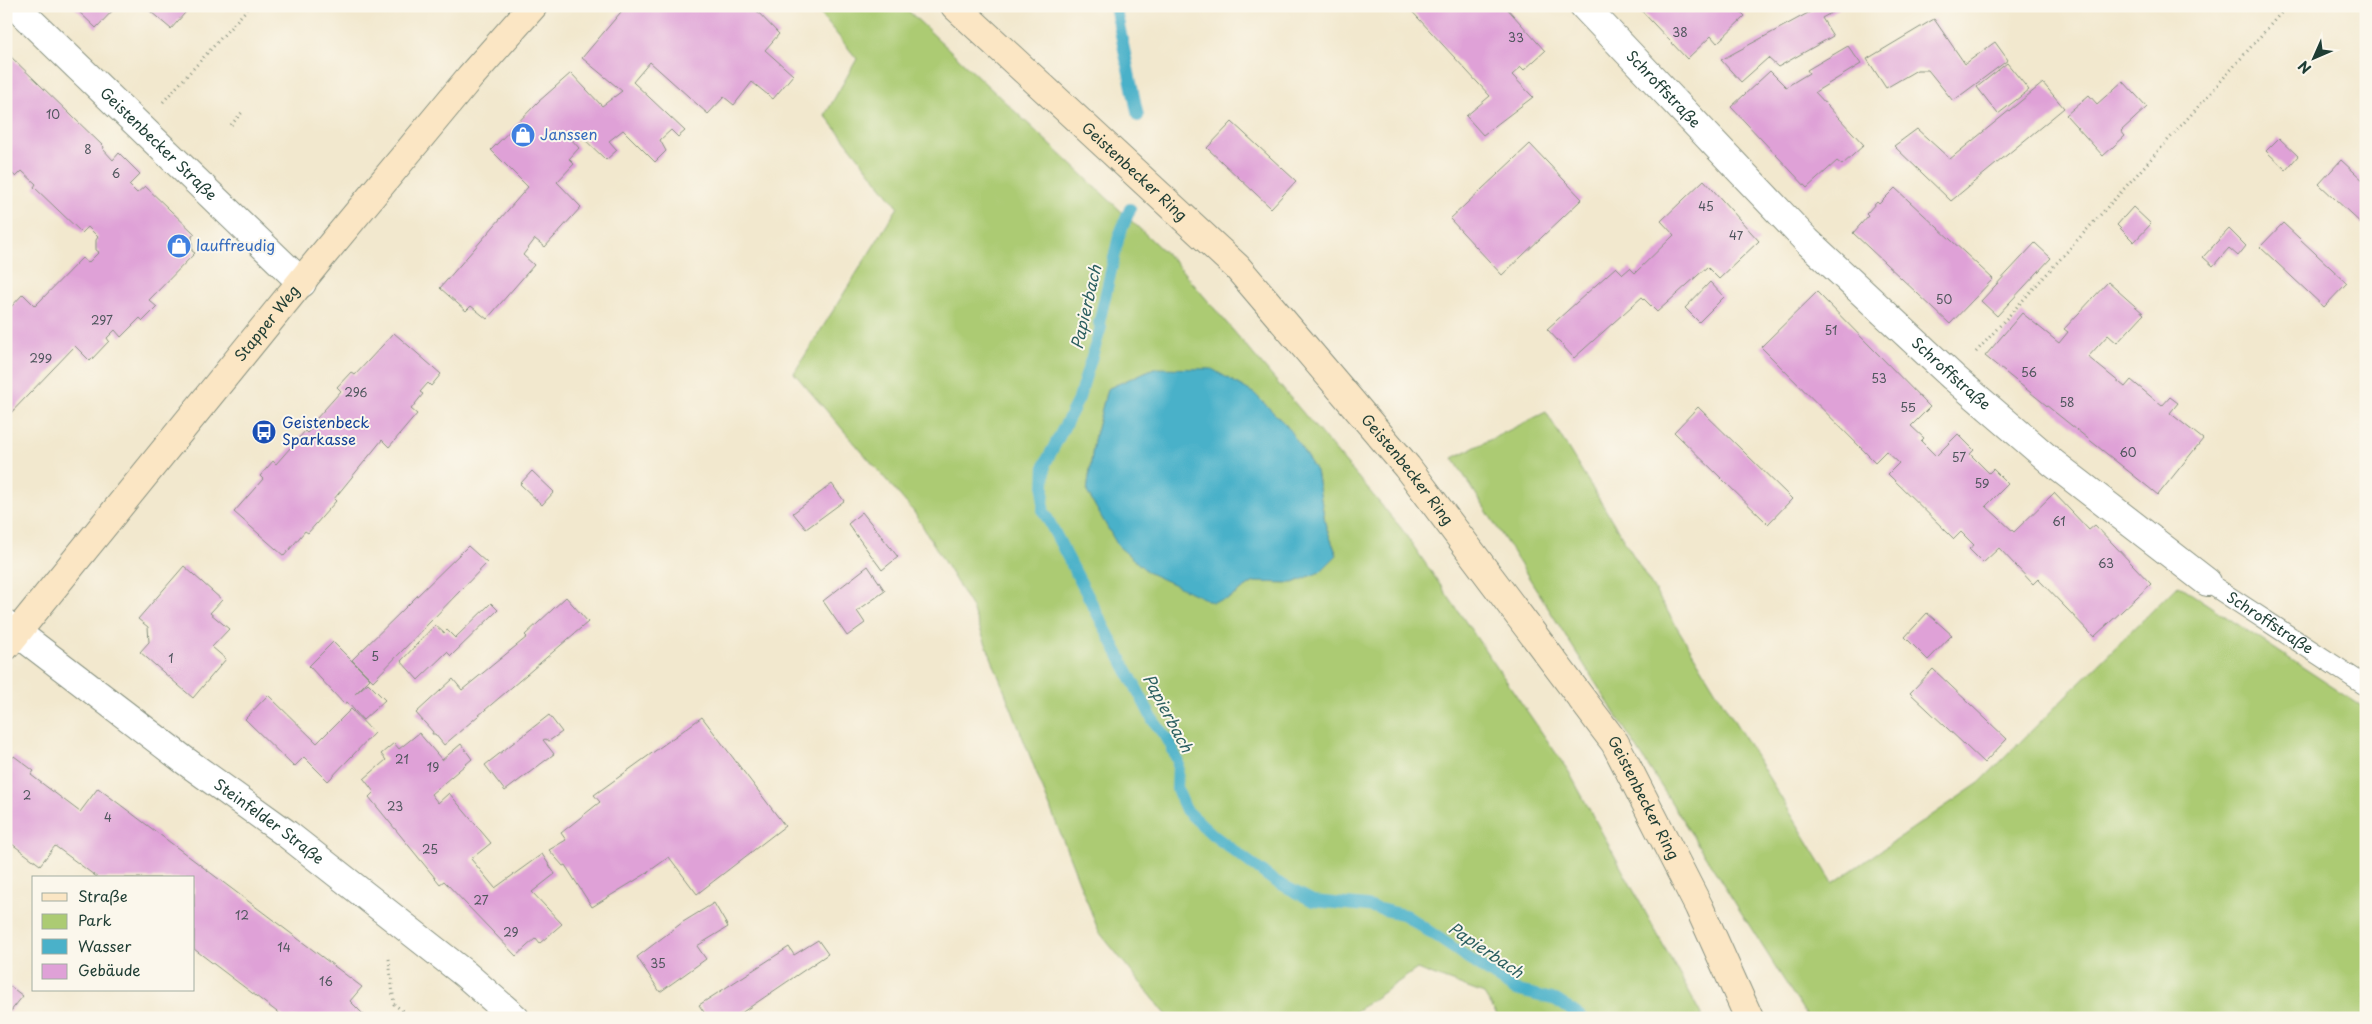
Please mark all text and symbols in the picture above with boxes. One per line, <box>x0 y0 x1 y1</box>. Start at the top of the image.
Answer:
house number: 38 <box>1672 23 1688 41</box>
house number: 33 <box>1508 28 1524 46</box>
north arrow <box>2290 32 2340 82</box>
street label: Schroffstraße <box>1622 44 1707 132</box>
text: N <box>2293 56 2316 79</box>
street label: Geistenbecker Straße <box>95 81 223 205</box>
house number: 10 <box>46 105 60 123</box>
street label: Geistenbecker Ring <box>1077 116 1193 226</box>
shop icon: Janssen <box>510 122 536 148</box>
place label: Janssen <box>540 122 598 145</box>
house number: 8 <box>84 140 92 158</box>
house number: 6 <box>112 164 120 182</box>
house number: 45 <box>1698 197 1714 215</box>
house number: 47 <box>1729 226 1744 244</box>
shop icon: lauffreudig <box>166 233 192 259</box>
place label: lauffreudig <box>196 233 275 256</box>
water label: Papierbach <box>1064 262 1107 351</box>
street label: Stapper Weg <box>228 279 304 366</box>
house number: 50 <box>1936 290 1952 308</box>
house number: 297 <box>91 311 113 329</box>
house number: 51 <box>1825 321 1837 339</box>
street label: Schroffstraße <box>1907 331 1997 415</box>
house number: 299 <box>30 349 52 367</box>
house number: 56 <box>2021 363 2037 381</box>
house number: 53 <box>1871 369 1887 387</box>
house number: 296 <box>345 383 368 401</box>
house number: 58 <box>2059 393 2075 411</box>
house number: 55 <box>1900 398 1916 416</box>
street label: Geistenbecker Ring <box>1357 408 1460 529</box>
place label: Geistenbeck Sparkasse <box>282 410 369 450</box>
bus stop icon: Geistenbeck Sparkasse <box>251 419 277 445</box>
house number: 60 <box>2119 443 2137 461</box>
house number: 57 <box>1952 448 1966 466</box>
house number: 59 <box>1975 474 1989 492</box>
house number: 61 <box>2052 512 2066 530</box>
house number: 63 <box>2098 554 2114 572</box>
street label: Schroffstraße <box>2223 585 2319 659</box>
house number: 5 <box>371 647 379 665</box>
house number: 1 <box>168 649 174 667</box>
water label: Papierbach <box>1138 669 1200 757</box>
street label: Geistenbecker Ring <box>1603 730 1686 863</box>
house number: 21 <box>395 750 409 768</box>
house number: 19 <box>427 758 439 776</box>
street label: Steinfelder Straße <box>210 772 330 869</box>
house number: 2 <box>23 786 31 804</box>
house number: 23 <box>387 797 403 815</box>
house number: 4 <box>104 808 112 826</box>
house number: 25 <box>422 840 438 858</box>
legend <box>32 876 195 992</box>
text: Straße <box>78 884 128 907</box>
house number: 27 <box>474 891 489 909</box>
house number: 12 <box>235 906 249 924</box>
text: Park <box>78 908 112 931</box>
water label: Papierbach <box>1444 915 1529 983</box>
house number: 29 <box>503 923 519 941</box>
text: Wasser <box>78 934 131 957</box>
house number: 14 <box>277 938 291 956</box>
house number: 35 <box>650 954 666 972</box>
text: Gebäude <box>78 958 140 981</box>
house number: 16 <box>319 972 333 990</box>

